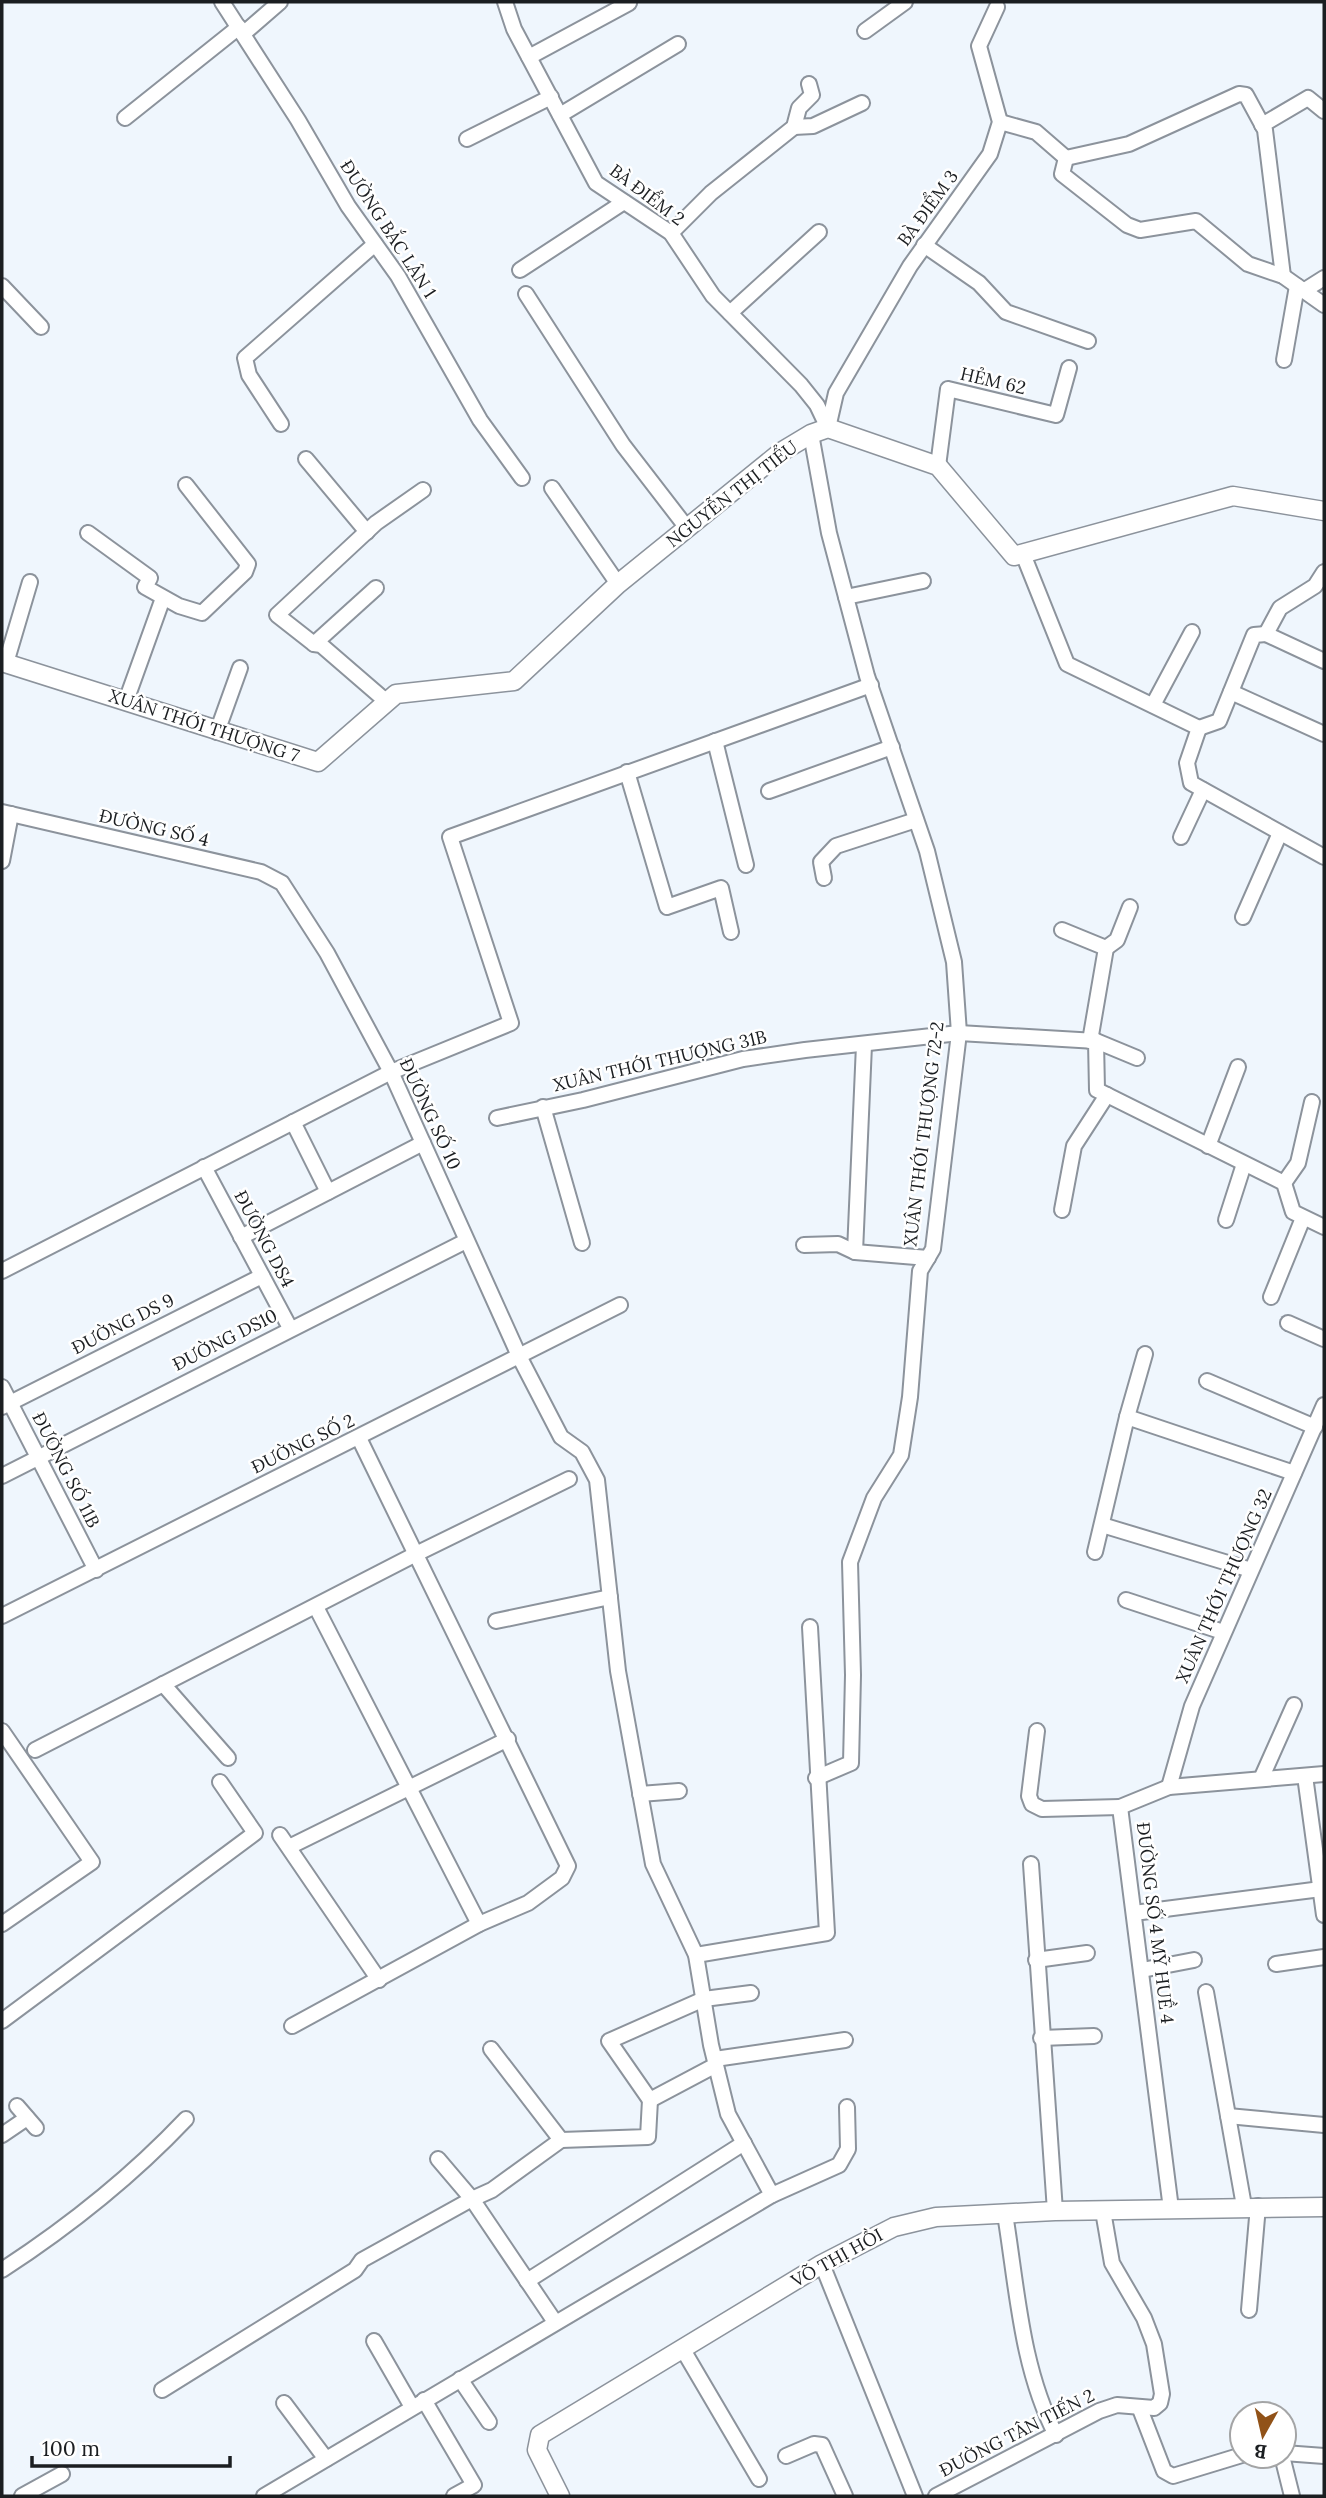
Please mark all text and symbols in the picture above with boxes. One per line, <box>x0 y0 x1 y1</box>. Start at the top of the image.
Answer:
street label: ĐƯỜNG BẮC LÂN 1 <box>335 154 443 302</box>
street label: BÀ ĐIỂM 2 <box>605 159 689 230</box>
street label: BÀ ĐIỂM 3 <box>892 165 963 250</box>
street label: HẺM 62 <box>958 362 1028 399</box>
street label: NGUYỄN THỊ TIỂU <box>661 435 802 552</box>
street label: XUÂN THỚI THƯỢNG 7 <box>106 684 302 767</box>
street label: ĐƯỜNG SỐ 4 <box>97 804 212 851</box>
street label: XUÂN THỚI THƯỢNG 72-2 <box>898 1020 949 1248</box>
street label: XUÂN THỚI THƯỢNG 31B <box>551 1025 769 1096</box>
street label: ĐƯỜNG SỐ 10 <box>395 1054 466 1173</box>
street label: ĐƯỜNG DS4 <box>229 1186 300 1291</box>
street label: ĐƯỜNG DS 9 <box>68 1288 178 1359</box>
street label: ĐƯỜNG DS10 <box>168 1303 281 1376</box>
street label: ĐƯỜNG SỐ 11B <box>27 1408 105 1531</box>
street label: ĐƯỜNG SỐ 2 <box>247 1409 358 1478</box>
street label: XUÂN THỚI THƯỢNG 32 <box>1170 1485 1277 1687</box>
street label: ĐƯỜNG SỐ 4 MỸ HUỀ 4 <box>1132 1821 1179 2025</box>
street label: VÕ THỊ HỒI <box>786 2223 887 2293</box>
street label: ĐƯỜNG TÂN TIẾN 2 <box>935 2383 1098 2482</box>
north arrow <box>1228 2400 1298 2470</box>
scale bar <box>32 2424 229 2468</box>
text: 100 m <box>42 2435 100 2462</box>
text: B <box>1252 2439 1269 2465</box>

